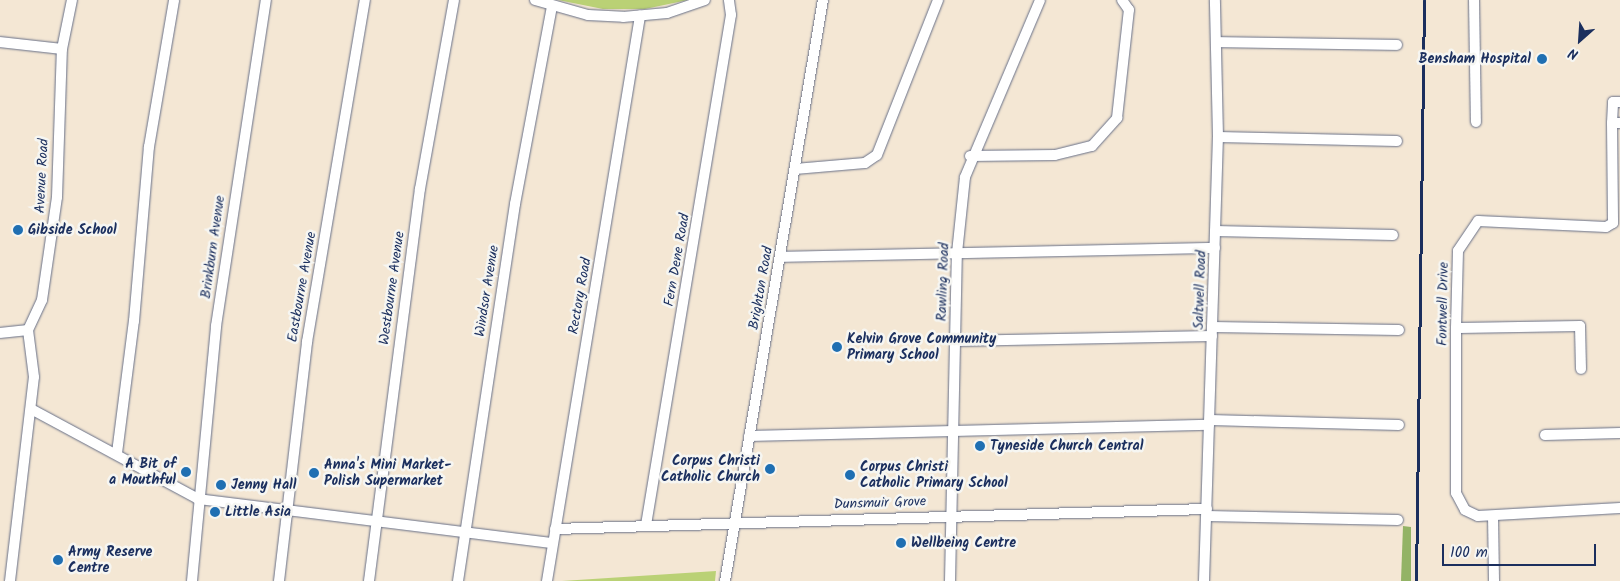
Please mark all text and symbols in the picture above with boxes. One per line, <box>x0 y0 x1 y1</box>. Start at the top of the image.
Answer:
north arrow <box>1555 15 1605 65</box>
text: N <box>1565 42 1582 65</box>
place label: Bensham Hospital <box>1419 51 1531 67</box>
marker: Bensham Hospital <box>1535 52 1549 66</box>
street label: Avenue Road <box>32 138 52 214</box>
street label: Brinkburn Avenue <box>197 194 229 300</box>
street label: Fern Dene Road <box>661 212 693 308</box>
place label: Gibside School <box>28 222 117 238</box>
marker: Gibside School <box>12 224 24 236</box>
street label: Eastbourne Avenue <box>284 230 320 344</box>
street label: Westbourne Avenue <box>376 230 408 346</box>
street label: Rawling Road <box>933 242 953 322</box>
street label: Windsor Avenue <box>471 244 503 338</box>
street label: Brighton Road <box>745 245 777 331</box>
street label: Saltwell Road <box>1190 250 1210 330</box>
street label: Rectory Road <box>565 256 595 336</box>
street label: Fontwell Drive <box>1434 262 1452 346</box>
place label: Kelvin Grove Community Primary School <box>847 331 996 364</box>
marker: Kelvin Grove Community Primary School <box>831 341 843 353</box>
place label: Tyneside Church Central <box>990 438 1143 454</box>
marker: Tyneside Church Central <box>974 440 986 452</box>
place label: Corpus Christi Catholic Church <box>661 453 760 486</box>
place label: A Bit of a Mouthful <box>109 456 176 488</box>
place label: Anna's Mini Market- Polish Supermarket <box>324 457 452 490</box>
place label: Corpus Christi Catholic Primary School <box>860 459 1008 492</box>
marker: Corpus Christi Catholic Church <box>764 463 776 475</box>
marker: A Bit of a Mouthful <box>180 466 192 478</box>
marker: Anna's Mini Market- Polish Supermarket <box>308 467 320 479</box>
marker: Corpus Christi Catholic Primary School <box>844 469 856 481</box>
place label: Jenny Hall <box>231 477 297 493</box>
marker: Jenny Hall <box>215 479 227 491</box>
street label: Dunsmuir Grove <box>834 493 926 513</box>
place label: Little Asia <box>225 504 291 520</box>
marker: Little Asia <box>209 506 221 518</box>
scale bar <box>1445 534 1599 566</box>
place label: Wellbeing Centre <box>911 535 1016 551</box>
marker: Wellbeing Centre <box>895 537 907 549</box>
text: 100 m <box>1450 541 1488 565</box>
place label: Army Reserve Centre <box>68 544 152 576</box>
marker: Army Reserve Centre <box>52 554 64 566</box>

